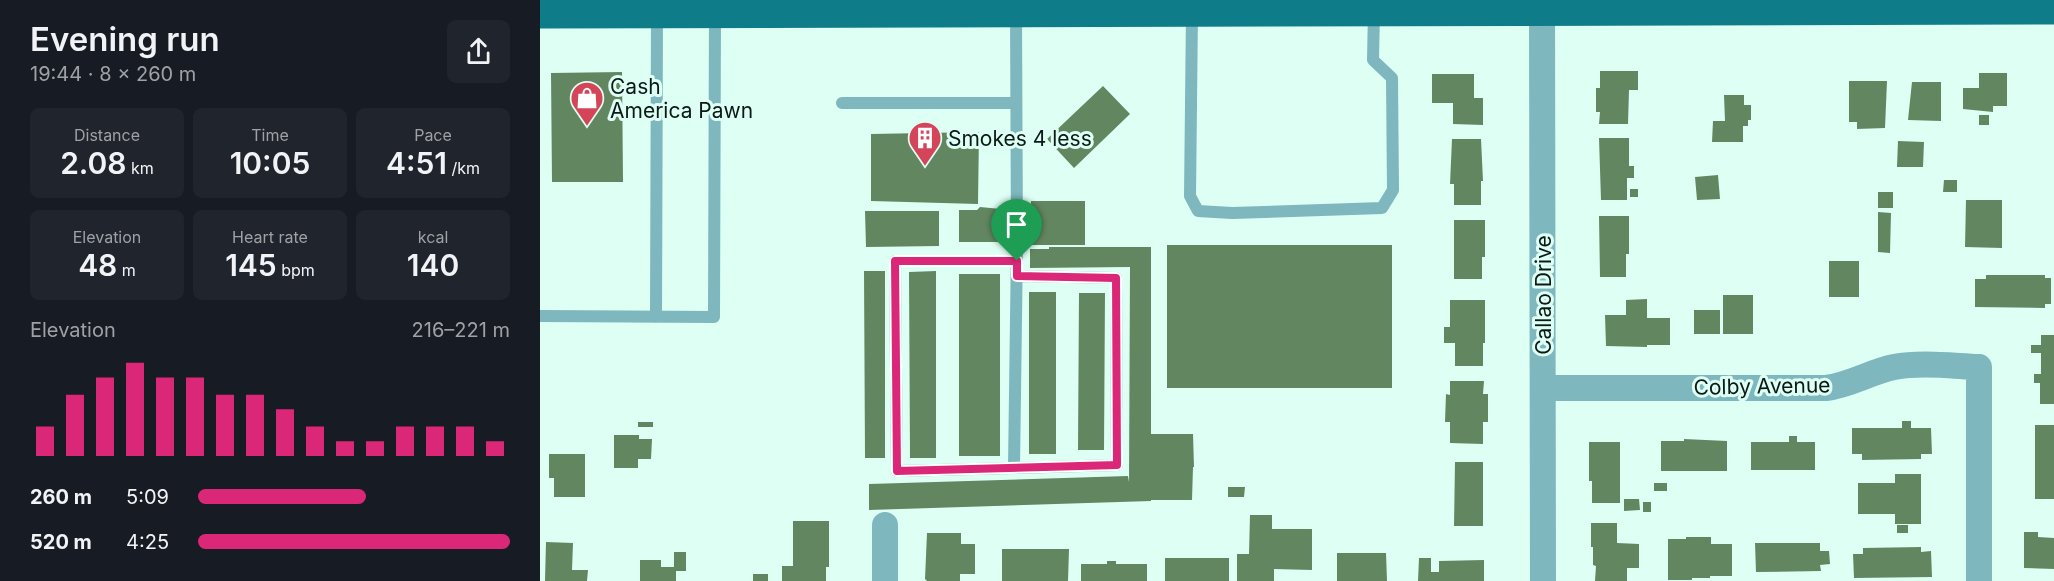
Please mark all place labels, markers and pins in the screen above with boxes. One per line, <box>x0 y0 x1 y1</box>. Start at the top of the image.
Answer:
place label: Cash America Pawn <box>610 74 753 123</box>
shop icon: Cash America Pawn <box>569 80 605 127</box>
building icon: Smokes 4 less <box>907 120 943 167</box>
place label: Smokes 4 less <box>948 126 1092 151</box>
pin <box>991 199 1042 261</box>

